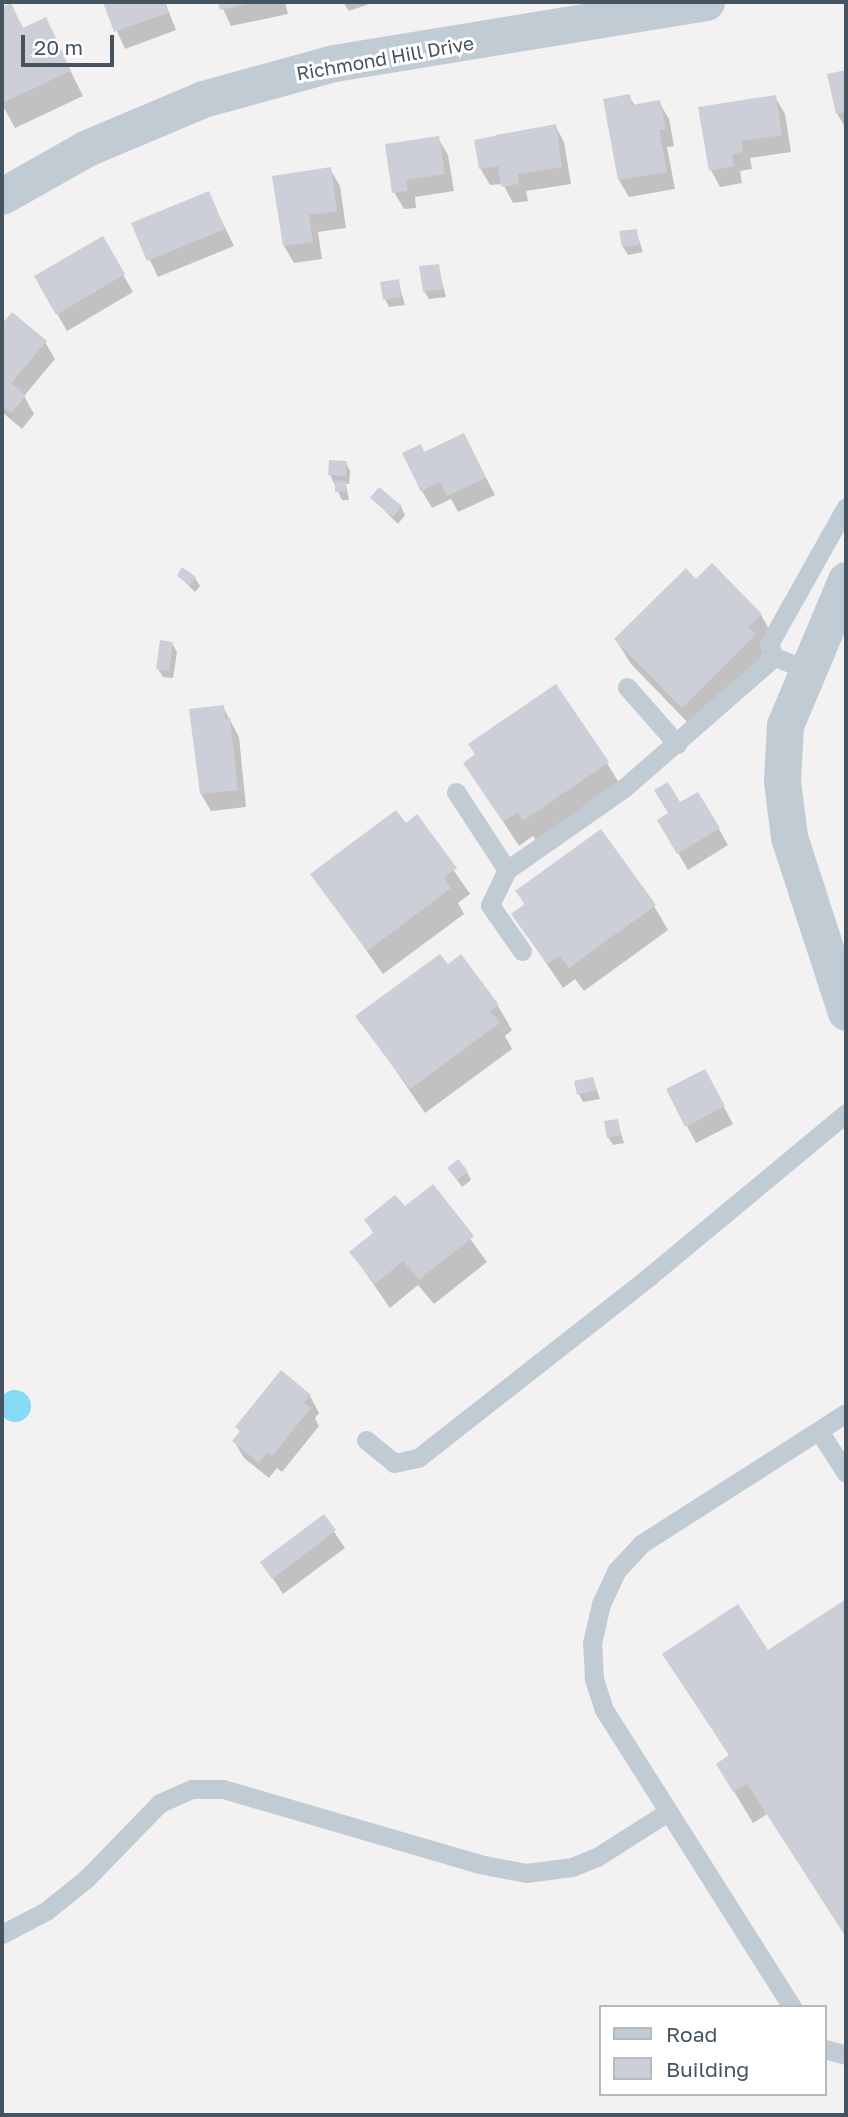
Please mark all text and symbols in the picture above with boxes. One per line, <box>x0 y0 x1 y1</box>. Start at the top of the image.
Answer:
scale bar <box>24 21 117 65</box>
street label: Richmond Hill Drive <box>294 31 476 85</box>
text: 20 m <box>34 34 83 60</box>
legend <box>600 2005 827 2096</box>
text: Road <box>666 2021 717 2047</box>
text: Building <box>666 2056 749 2082</box>

